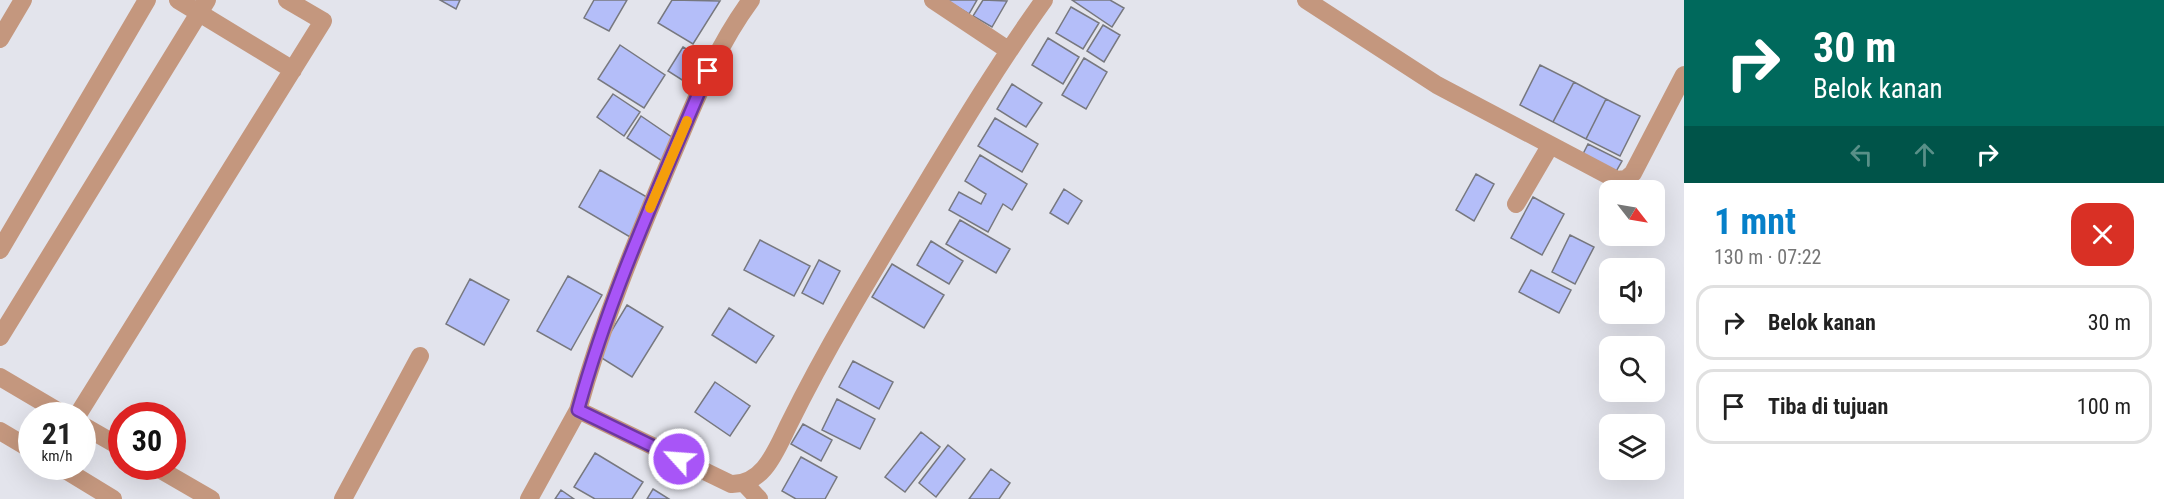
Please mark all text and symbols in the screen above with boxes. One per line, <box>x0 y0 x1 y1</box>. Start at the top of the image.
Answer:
text: 30 m <box>1813 23 1896 72</box>
icon: right <box>1714 24 1792 102</box>
pin <box>682 45 733 96</box>
icon: arrive <box>691 54 724 87</box>
text: Belok kanan <box>1813 73 1943 105</box>
icon: left <box>1845 138 1878 171</box>
icon: ahead <box>1908 138 1941 171</box>
icon: right <box>1971 138 2004 171</box>
north arrow <box>1599 180 1665 246</box>
map controls <box>1599 180 1665 480</box>
text: 1 mnt <box>1714 201 1796 243</box>
button: close <box>2071 203 2134 266</box>
text: 130 m · 07:22 <box>1714 245 1821 269</box>
button: sound <box>1599 258 1665 324</box>
icon: right <box>1717 306 1750 339</box>
text: Belok kanan <box>1768 310 1876 335</box>
text: 30 m <box>2088 310 2131 335</box>
button: search <box>1599 336 1665 402</box>
icon: arrive <box>1717 390 1750 423</box>
text: Tiba di tujuan <box>1768 394 1888 419</box>
text: 100 m <box>2077 394 2131 419</box>
speed limit sign: 30 <box>108 402 186 480</box>
button: layers <box>1599 414 1665 480</box>
text: 21 <box>42 416 72 451</box>
position arrow <box>647 427 711 491</box>
text: km/h <box>42 447 72 465</box>

